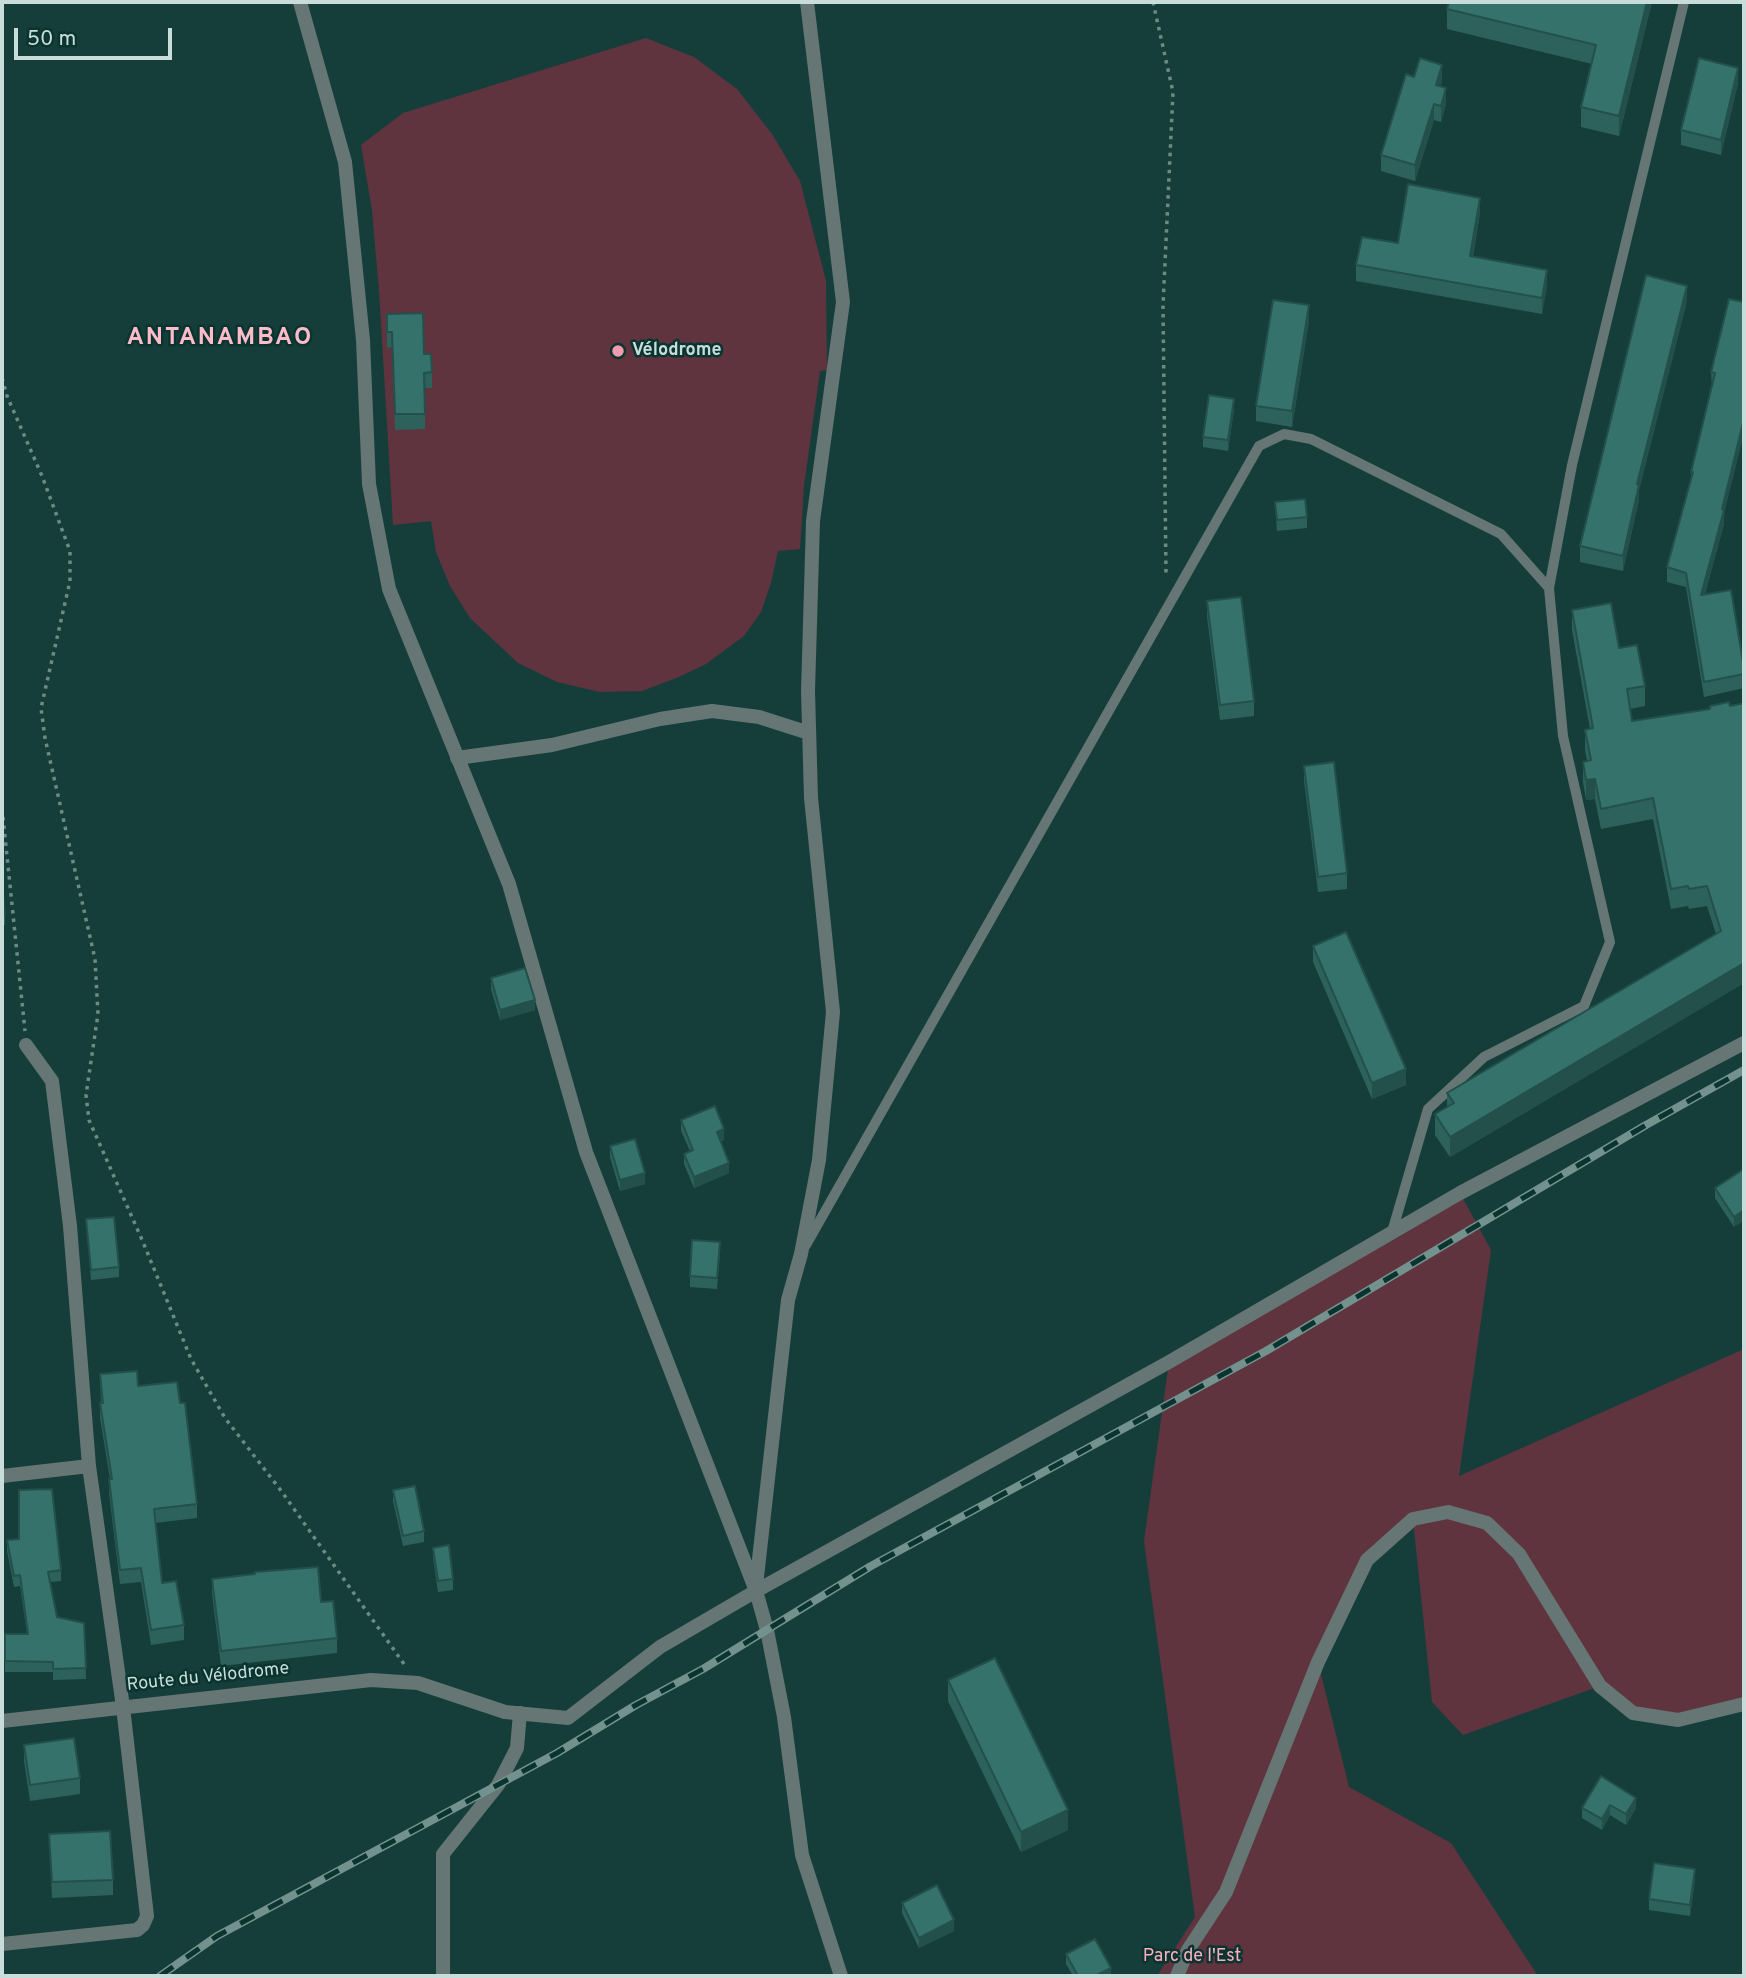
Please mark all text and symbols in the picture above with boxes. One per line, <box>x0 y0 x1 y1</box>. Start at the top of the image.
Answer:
scale bar <box>18 14 175 58</box>
text: 50 m <box>27 26 76 53</box>
district label: ANTANAMBAO <box>128 325 312 353</box>
place label: Vélodrome <box>632 340 722 362</box>
marker: Vélodrome <box>610 343 626 359</box>
street label: Route du Vélodrome <box>126 1659 290 1697</box>
park label: Parc de l'Est <box>1143 1946 1241 1968</box>

